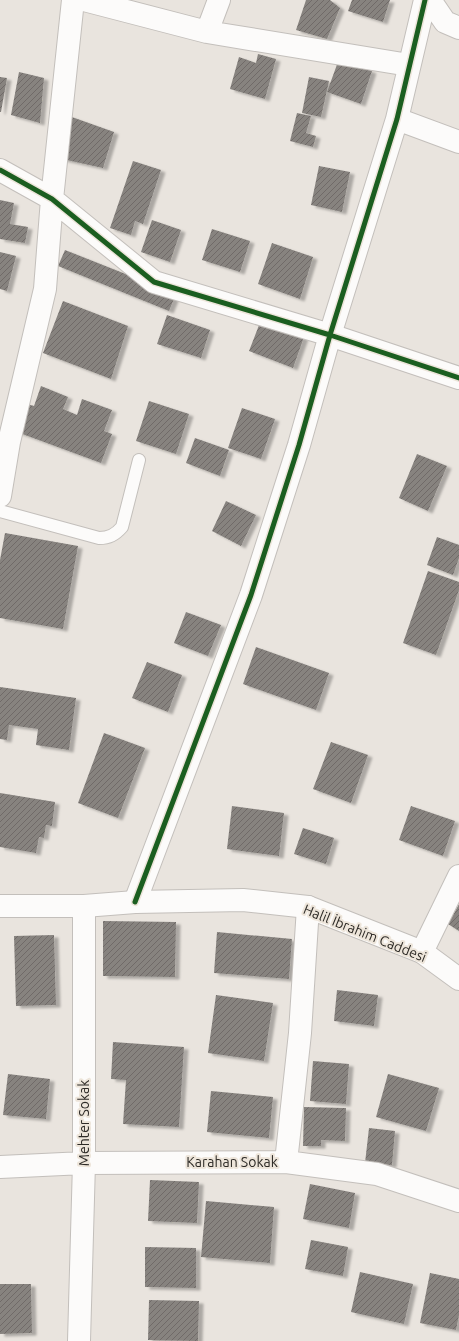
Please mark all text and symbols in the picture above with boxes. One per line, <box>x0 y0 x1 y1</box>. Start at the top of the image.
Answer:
street label: Halil İbrahim Caddesi <box>301 901 429 965</box>
street label: Mehter Sokak <box>76 1080 92 1166</box>
street label: Karahan Sokak <box>186 1154 278 1170</box>

